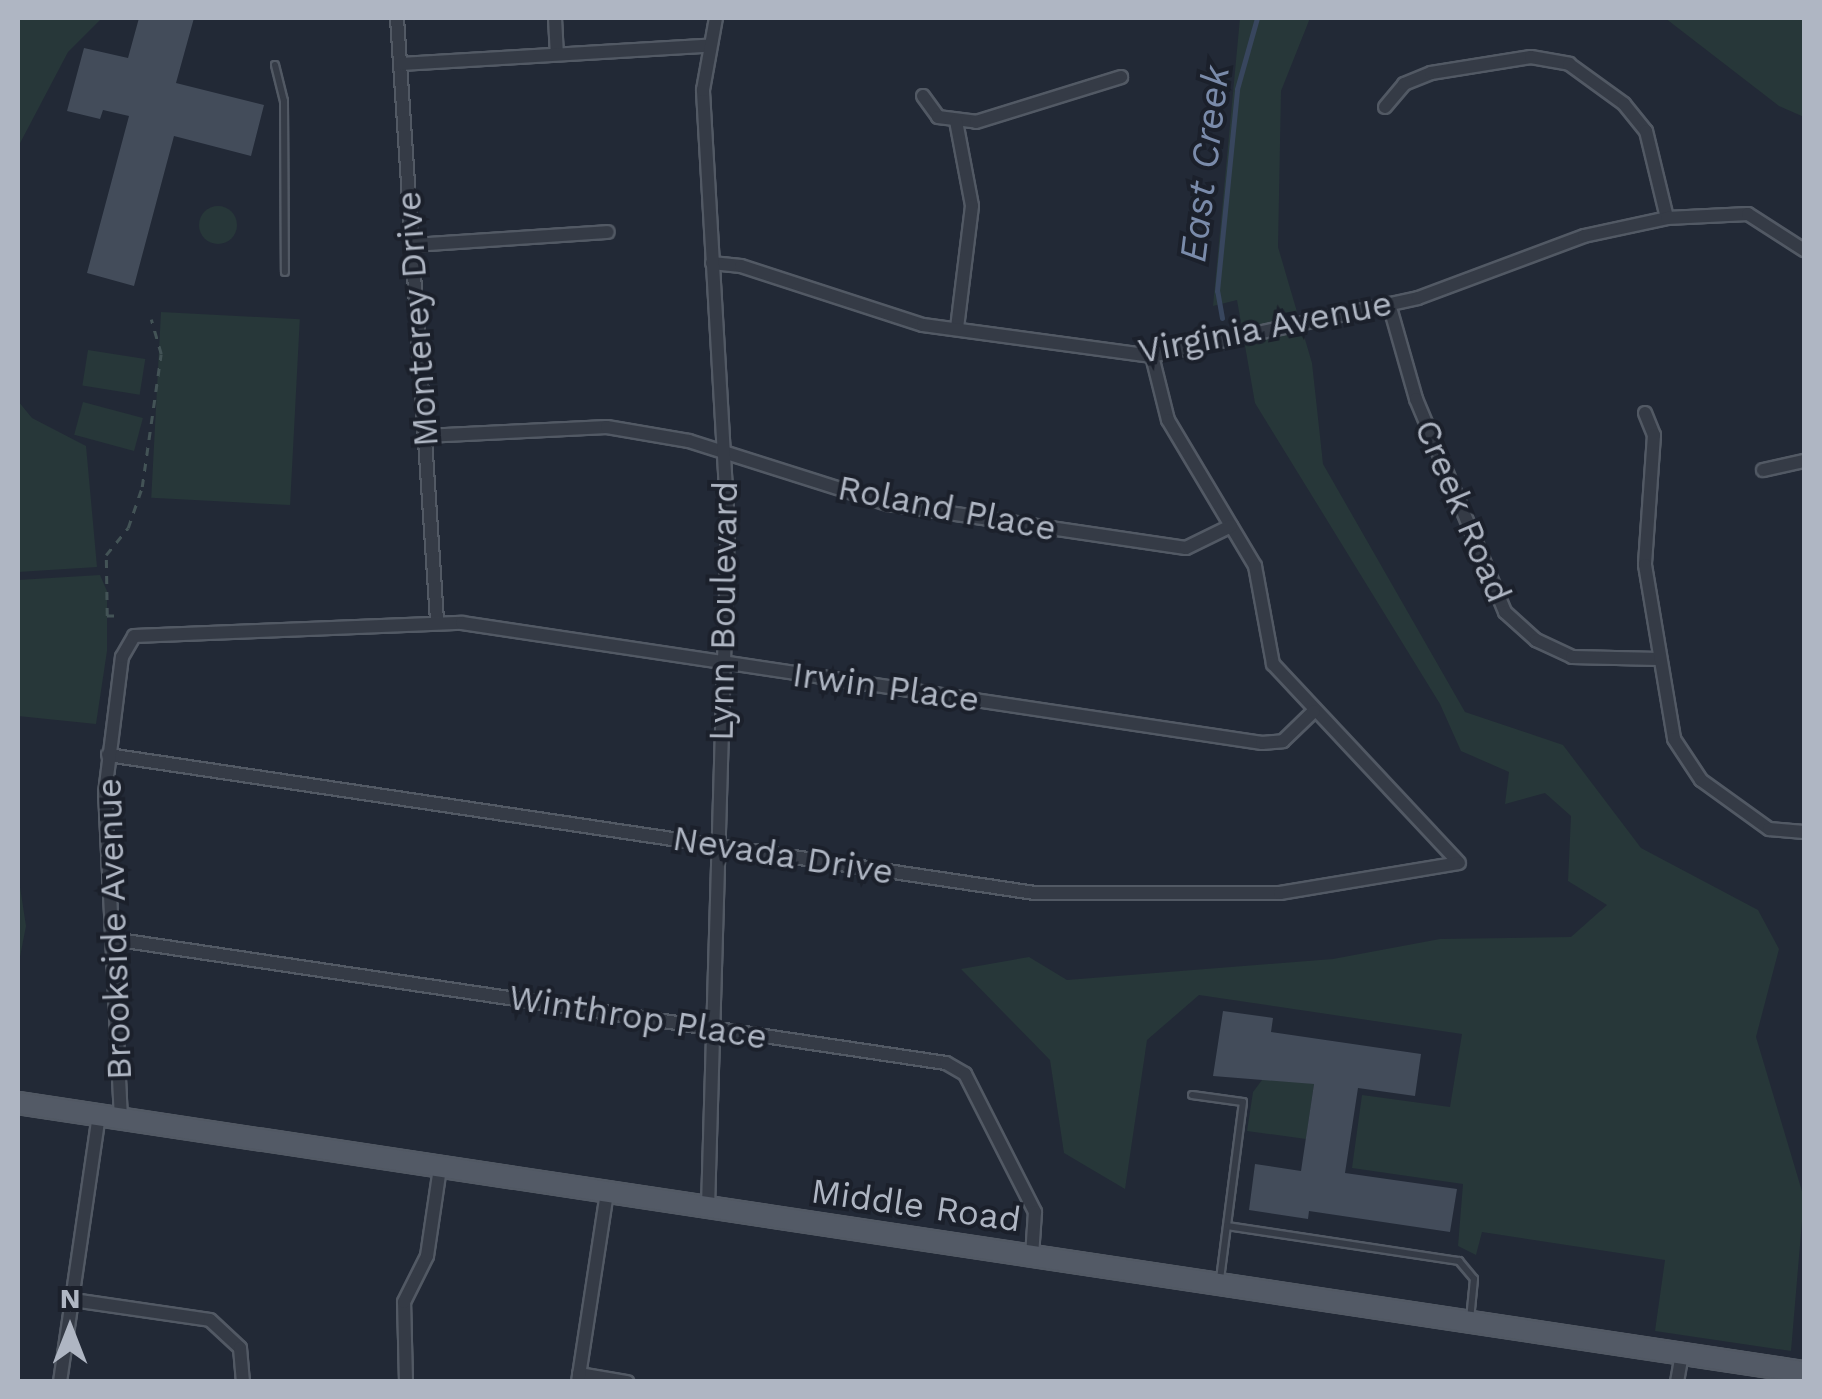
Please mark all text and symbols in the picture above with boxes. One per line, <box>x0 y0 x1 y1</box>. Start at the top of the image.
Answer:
water label: East Creek <box>1170 63 1240 265</box>
street label: Monterey Drive <box>387 189 447 449</box>
street label: Virginia Avenue <box>1133 282 1397 372</box>
street label: Creek Road <box>1406 413 1520 609</box>
street label: Roland Place <box>834 466 1060 550</box>
street label: Lynn Boulevard <box>700 481 746 741</box>
street label: Irwin Place <box>790 653 982 721</box>
street label: Brookside Avenue <box>88 777 140 1081</box>
street label: Nevada Drive <box>669 817 897 893</box>
street label: Winthrop Place <box>506 976 770 1058</box>
street label: Middle Road <box>808 1169 1024 1241</box>
north arrow <box>20 1279 120 1379</box>
text: N <box>60 1282 80 1315</box>

